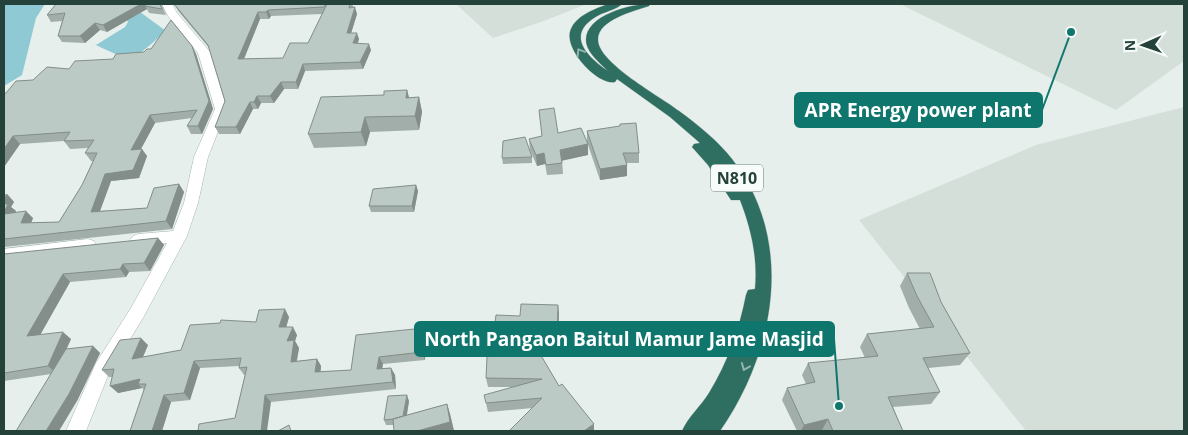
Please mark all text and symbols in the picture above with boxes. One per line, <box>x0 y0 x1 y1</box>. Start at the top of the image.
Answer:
north arrow <box>1118 20 1168 70</box>
text: N <box>1120 39 1139 51</box>
one-way arrow <box>577 48 587 57</box>
callout: APR Energy power plant <box>795 93 1042 127</box>
text: APR Energy power plant <box>805 97 1031 123</box>
road number: N810 <box>711 164 763 192</box>
callout: North Pangaon Baitul Mamur Jame Masjid <box>415 322 834 356</box>
text: North Pangaon Baitul Mamur Jame Masjid <box>424 326 824 352</box>
one-way arrow <box>741 362 752 371</box>

